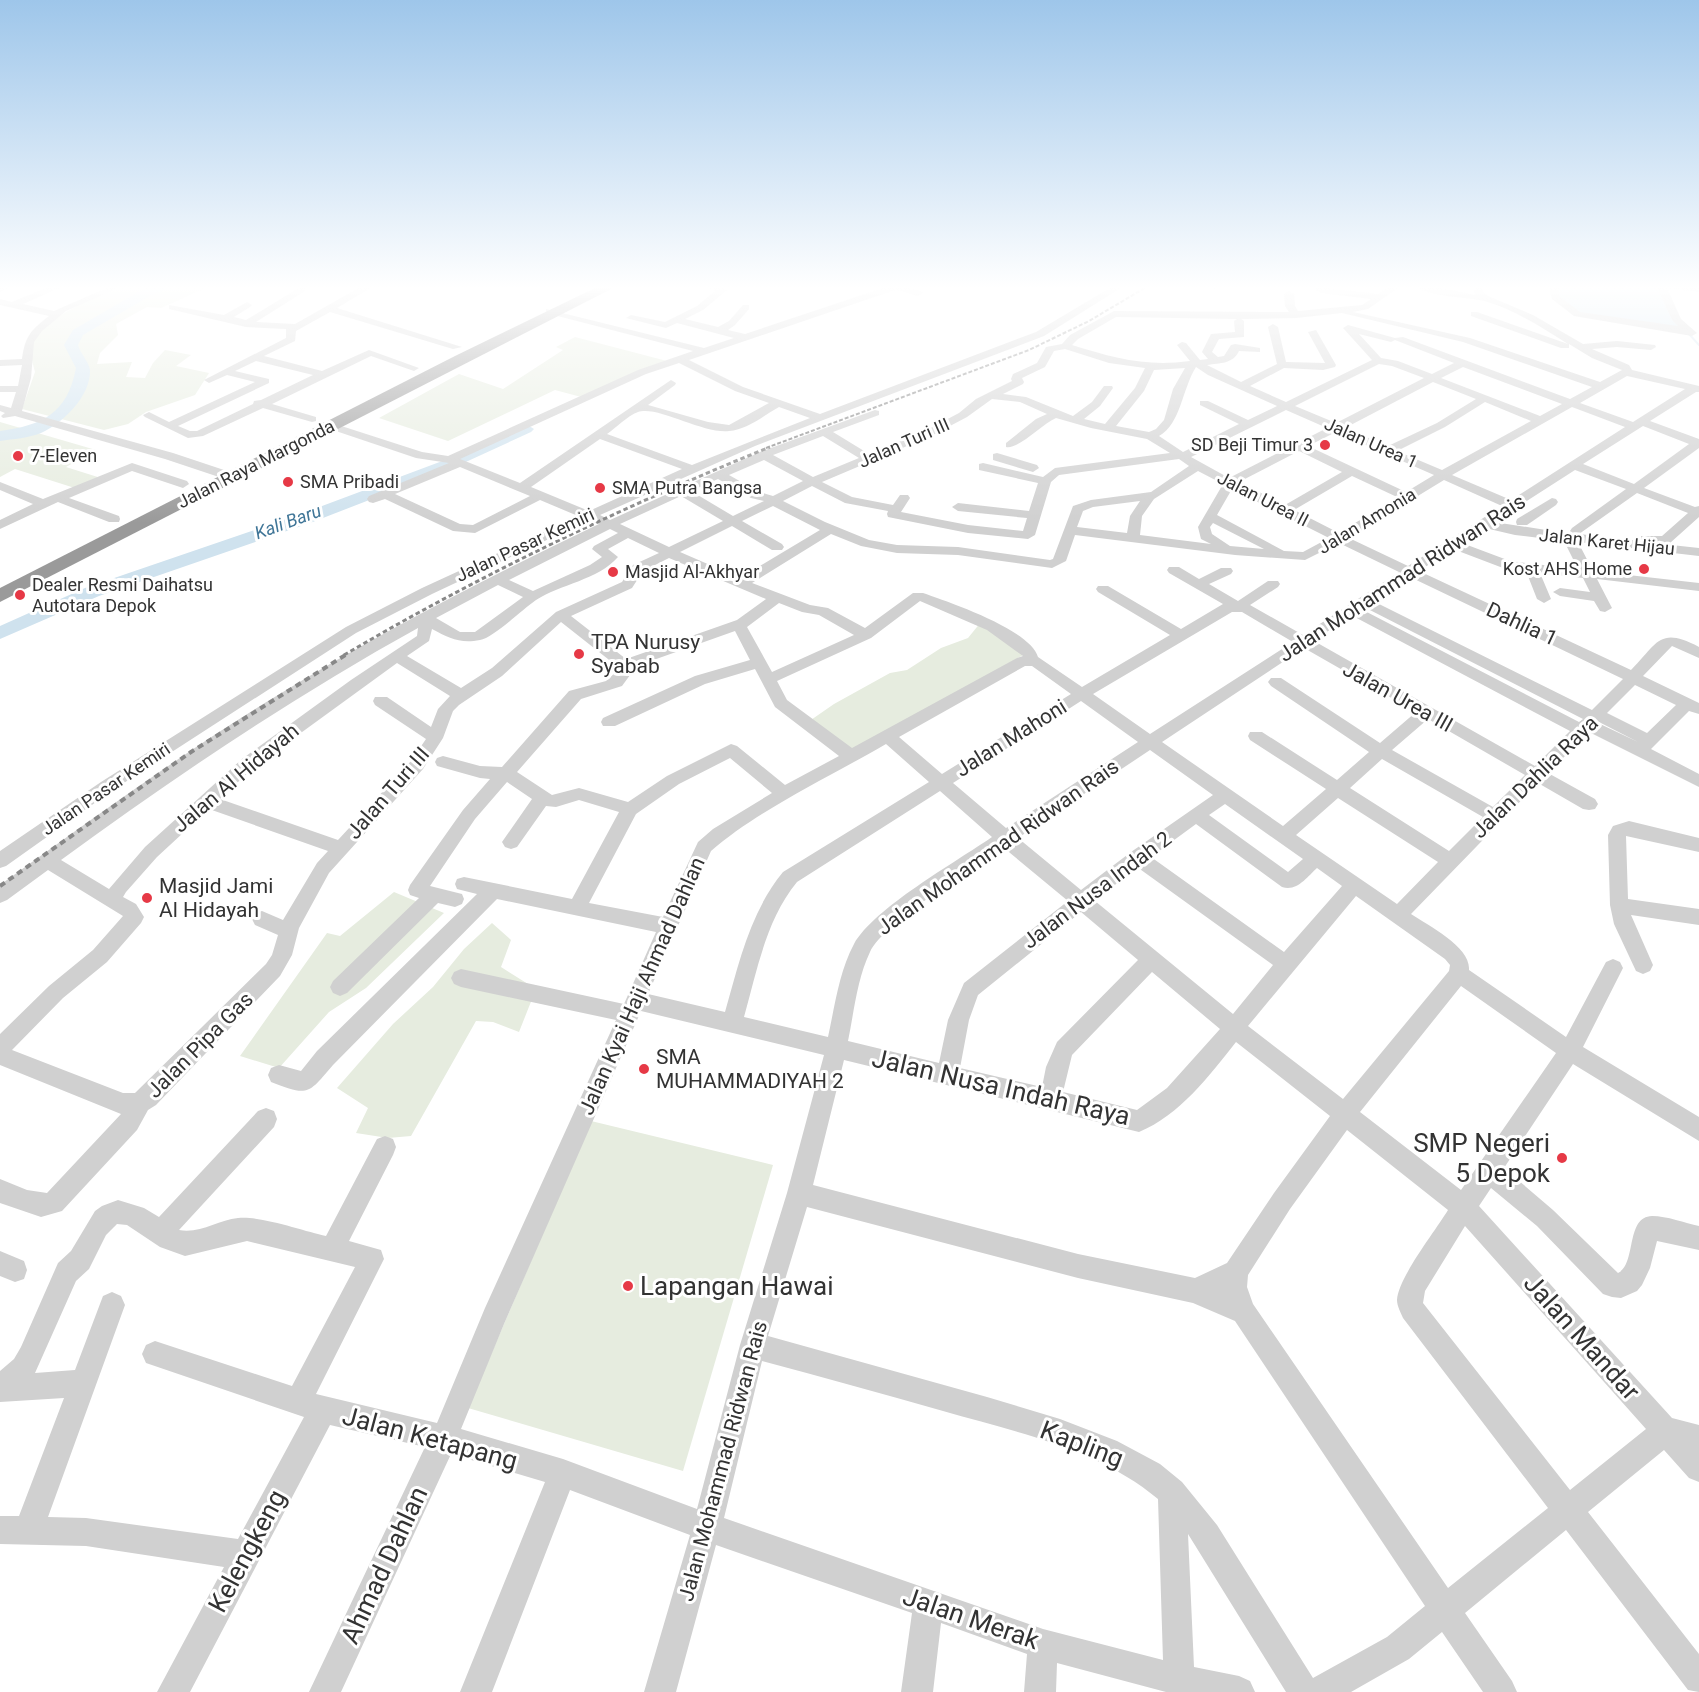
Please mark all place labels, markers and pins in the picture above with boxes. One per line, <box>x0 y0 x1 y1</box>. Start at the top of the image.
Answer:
place label: SD Beji Timur 3 <box>1191 434 1313 455</box>
marker: SD Beji Timur 3 <box>1318 438 1332 452</box>
place label: 7-Eleven <box>30 445 97 466</box>
marker: 7-Eleven <box>11 449 25 463</box>
place label: SMA Pribadi <box>300 471 399 492</box>
marker: SMA Pribadi <box>281 475 295 489</box>
place label: SMA Putra Bangsa <box>612 477 762 498</box>
marker: SMA Putra Bangsa <box>593 481 607 495</box>
place label: Kost AHS Home <box>1503 558 1632 579</box>
place label: Masjid Al-Akhyar <box>625 561 759 582</box>
marker: Kost AHS Home <box>1637 562 1651 576</box>
marker: Masjid Al-Akhyar <box>606 565 620 579</box>
place label: Dealer Resmi Daihatsu Autotara Depok <box>32 574 213 616</box>
marker: Dealer Resmi Daihatsu Autotara Depok <box>13 588 27 602</box>
place label: TPA Nurusy Syabab <box>591 630 700 678</box>
marker: TPA Nurusy Syabab <box>572 647 586 661</box>
place label: Masjid Jami Al Hidayah <box>159 874 273 922</box>
marker: Masjid Jami Al Hidayah <box>140 891 154 905</box>
place label: SMA MUHAMMADIYAH 2 <box>656 1045 844 1093</box>
marker: SMA MUHAMMADIYAH 2 <box>637 1062 651 1076</box>
place label: SMP Negeri 5 Depok <box>1413 1128 1551 1188</box>
marker: SMP Negeri 5 Depok <box>1555 1151 1569 1165</box>
place label: Lapangan Hawai <box>640 1271 834 1301</box>
marker: Lapangan Hawai <box>621 1279 635 1293</box>

